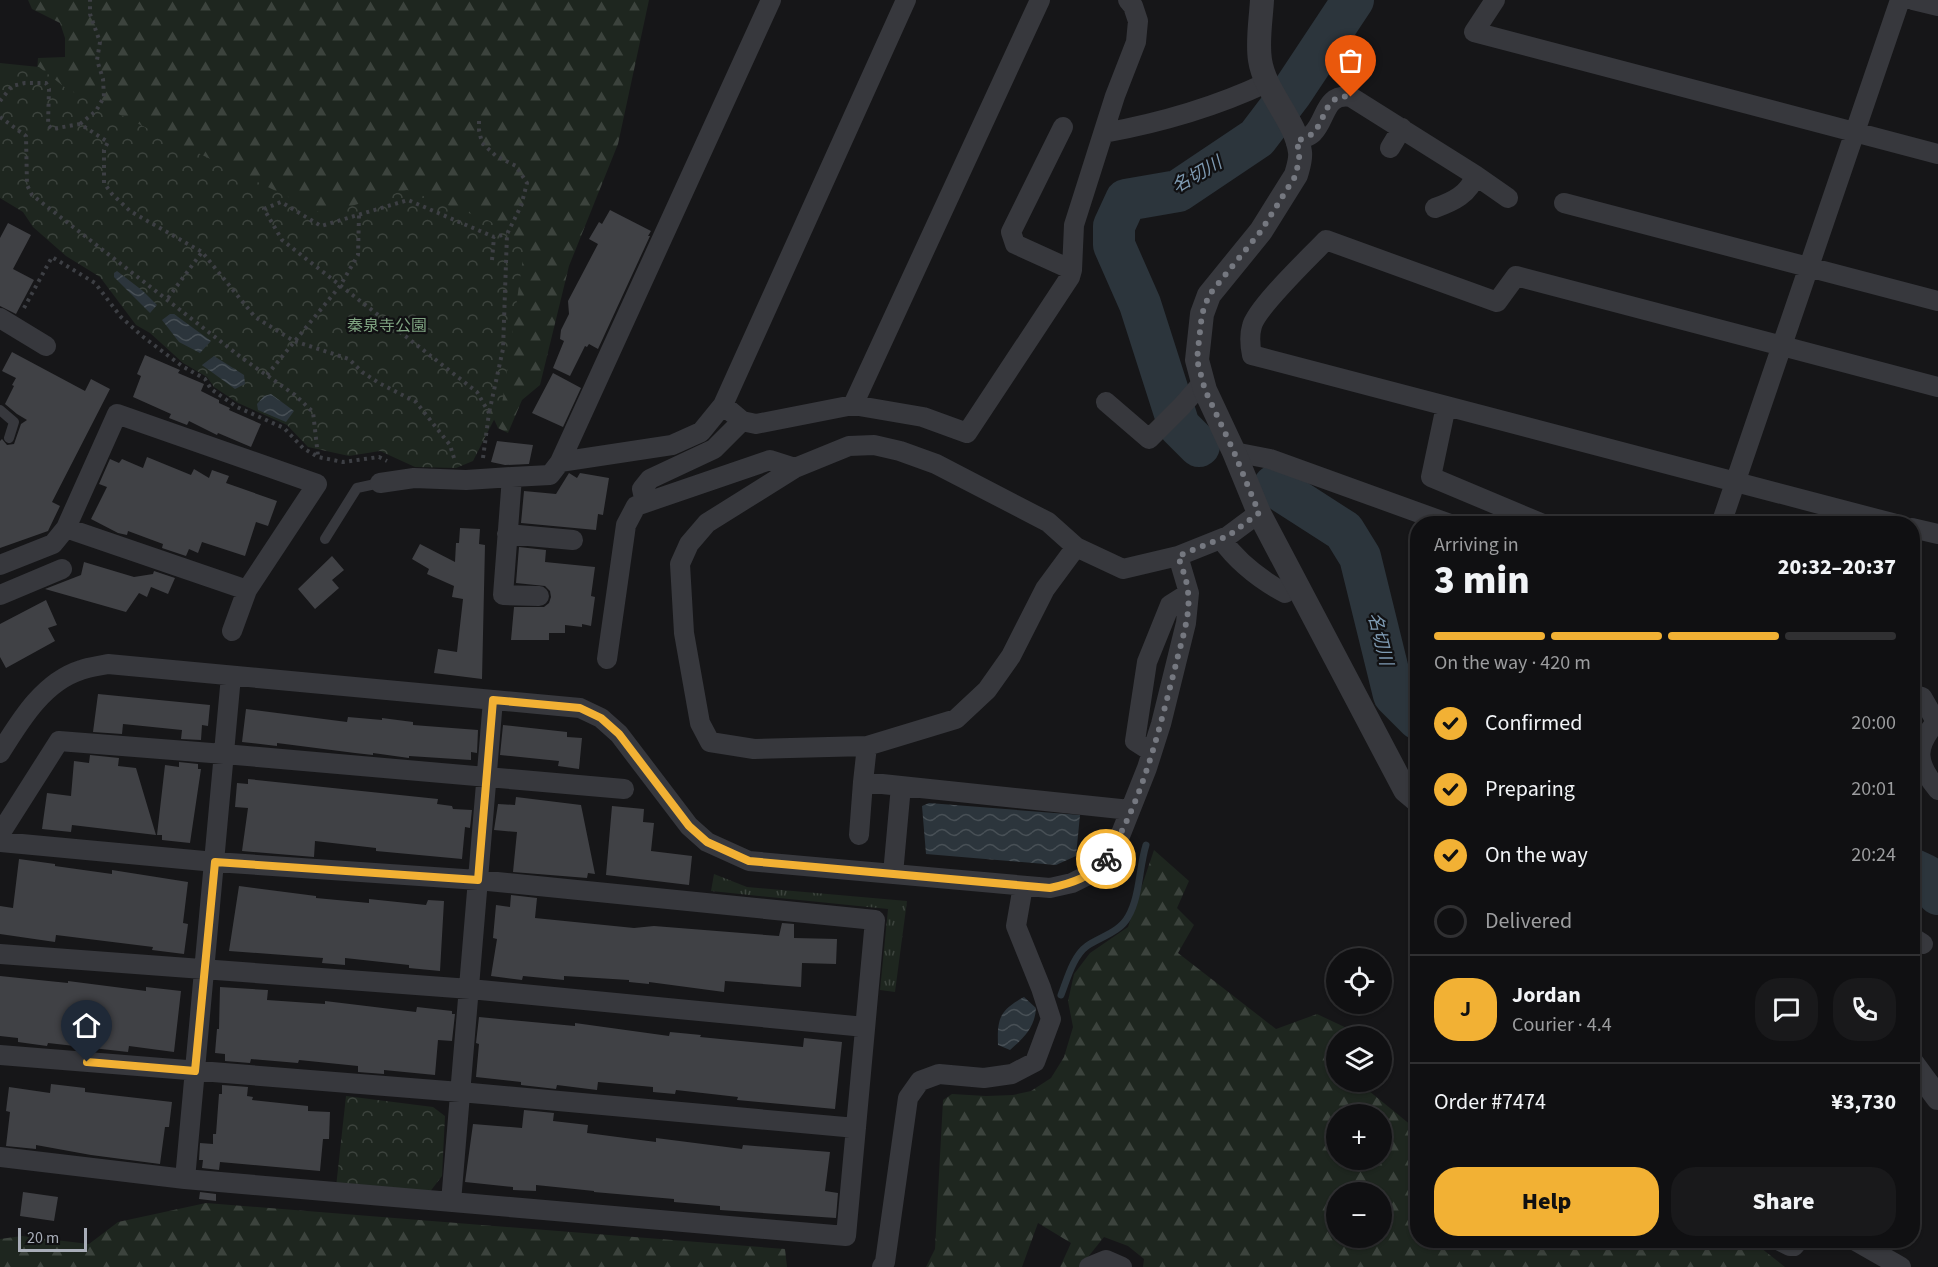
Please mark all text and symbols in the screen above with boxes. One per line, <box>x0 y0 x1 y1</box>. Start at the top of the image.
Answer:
pin <box>1325 35 1376 97</box>
icon: bag <box>1334 44 1367 77</box>
water label: 名切川 <box>1167 150 1228 199</box>
park label: 秦泉寺公園 <box>347 315 427 337</box>
text: Arriving in <box>1434 531 1519 559</box>
text: 20:32–20:37 <box>1778 551 1896 583</box>
text: 3 min <box>1434 553 1530 609</box>
water label: 名切川 <box>1361 610 1399 670</box>
text: On the way · 420 m <box>1434 649 1591 677</box>
icon: check <box>1434 707 1467 740</box>
text: Confirmed <box>1485 707 1582 739</box>
text: 20:00 <box>1851 709 1896 737</box>
icon: check <box>1434 773 1467 806</box>
text: Preparing <box>1485 773 1575 805</box>
text: 20:01 <box>1851 775 1896 803</box>
courier <box>1076 829 1136 889</box>
icon: check <box>1434 839 1467 872</box>
text: On the way <box>1485 839 1588 871</box>
text: 20:24 <box>1851 841 1896 869</box>
icon: bike <box>1090 843 1123 876</box>
text: Delivered <box>1485 905 1572 937</box>
map controls <box>1326 948 1392 1248</box>
button: locate <box>1326 948 1392 1014</box>
button: chat <box>1755 978 1818 1041</box>
button: phone <box>1833 978 1896 1041</box>
text: Jordan <box>1512 979 1581 1011</box>
text: J <box>1460 993 1471 1025</box>
pin <box>61 1000 112 1062</box>
icon: home <box>70 1009 103 1042</box>
text: Courier · 4.4 <box>1512 1011 1612 1039</box>
button: layers <box>1326 1026 1392 1092</box>
text: Order #7474 <box>1434 1086 1546 1118</box>
text: ¥3,730 <box>1831 1086 1896 1118</box>
button: + <box>1326 1104 1392 1170</box>
button: Help <box>1434 1167 1659 1236</box>
button: Share <box>1671 1167 1896 1236</box>
button: − <box>1326 1182 1392 1248</box>
scale bar <box>18 1225 87 1252</box>
text: 20 m <box>27 1227 59 1249</box>

